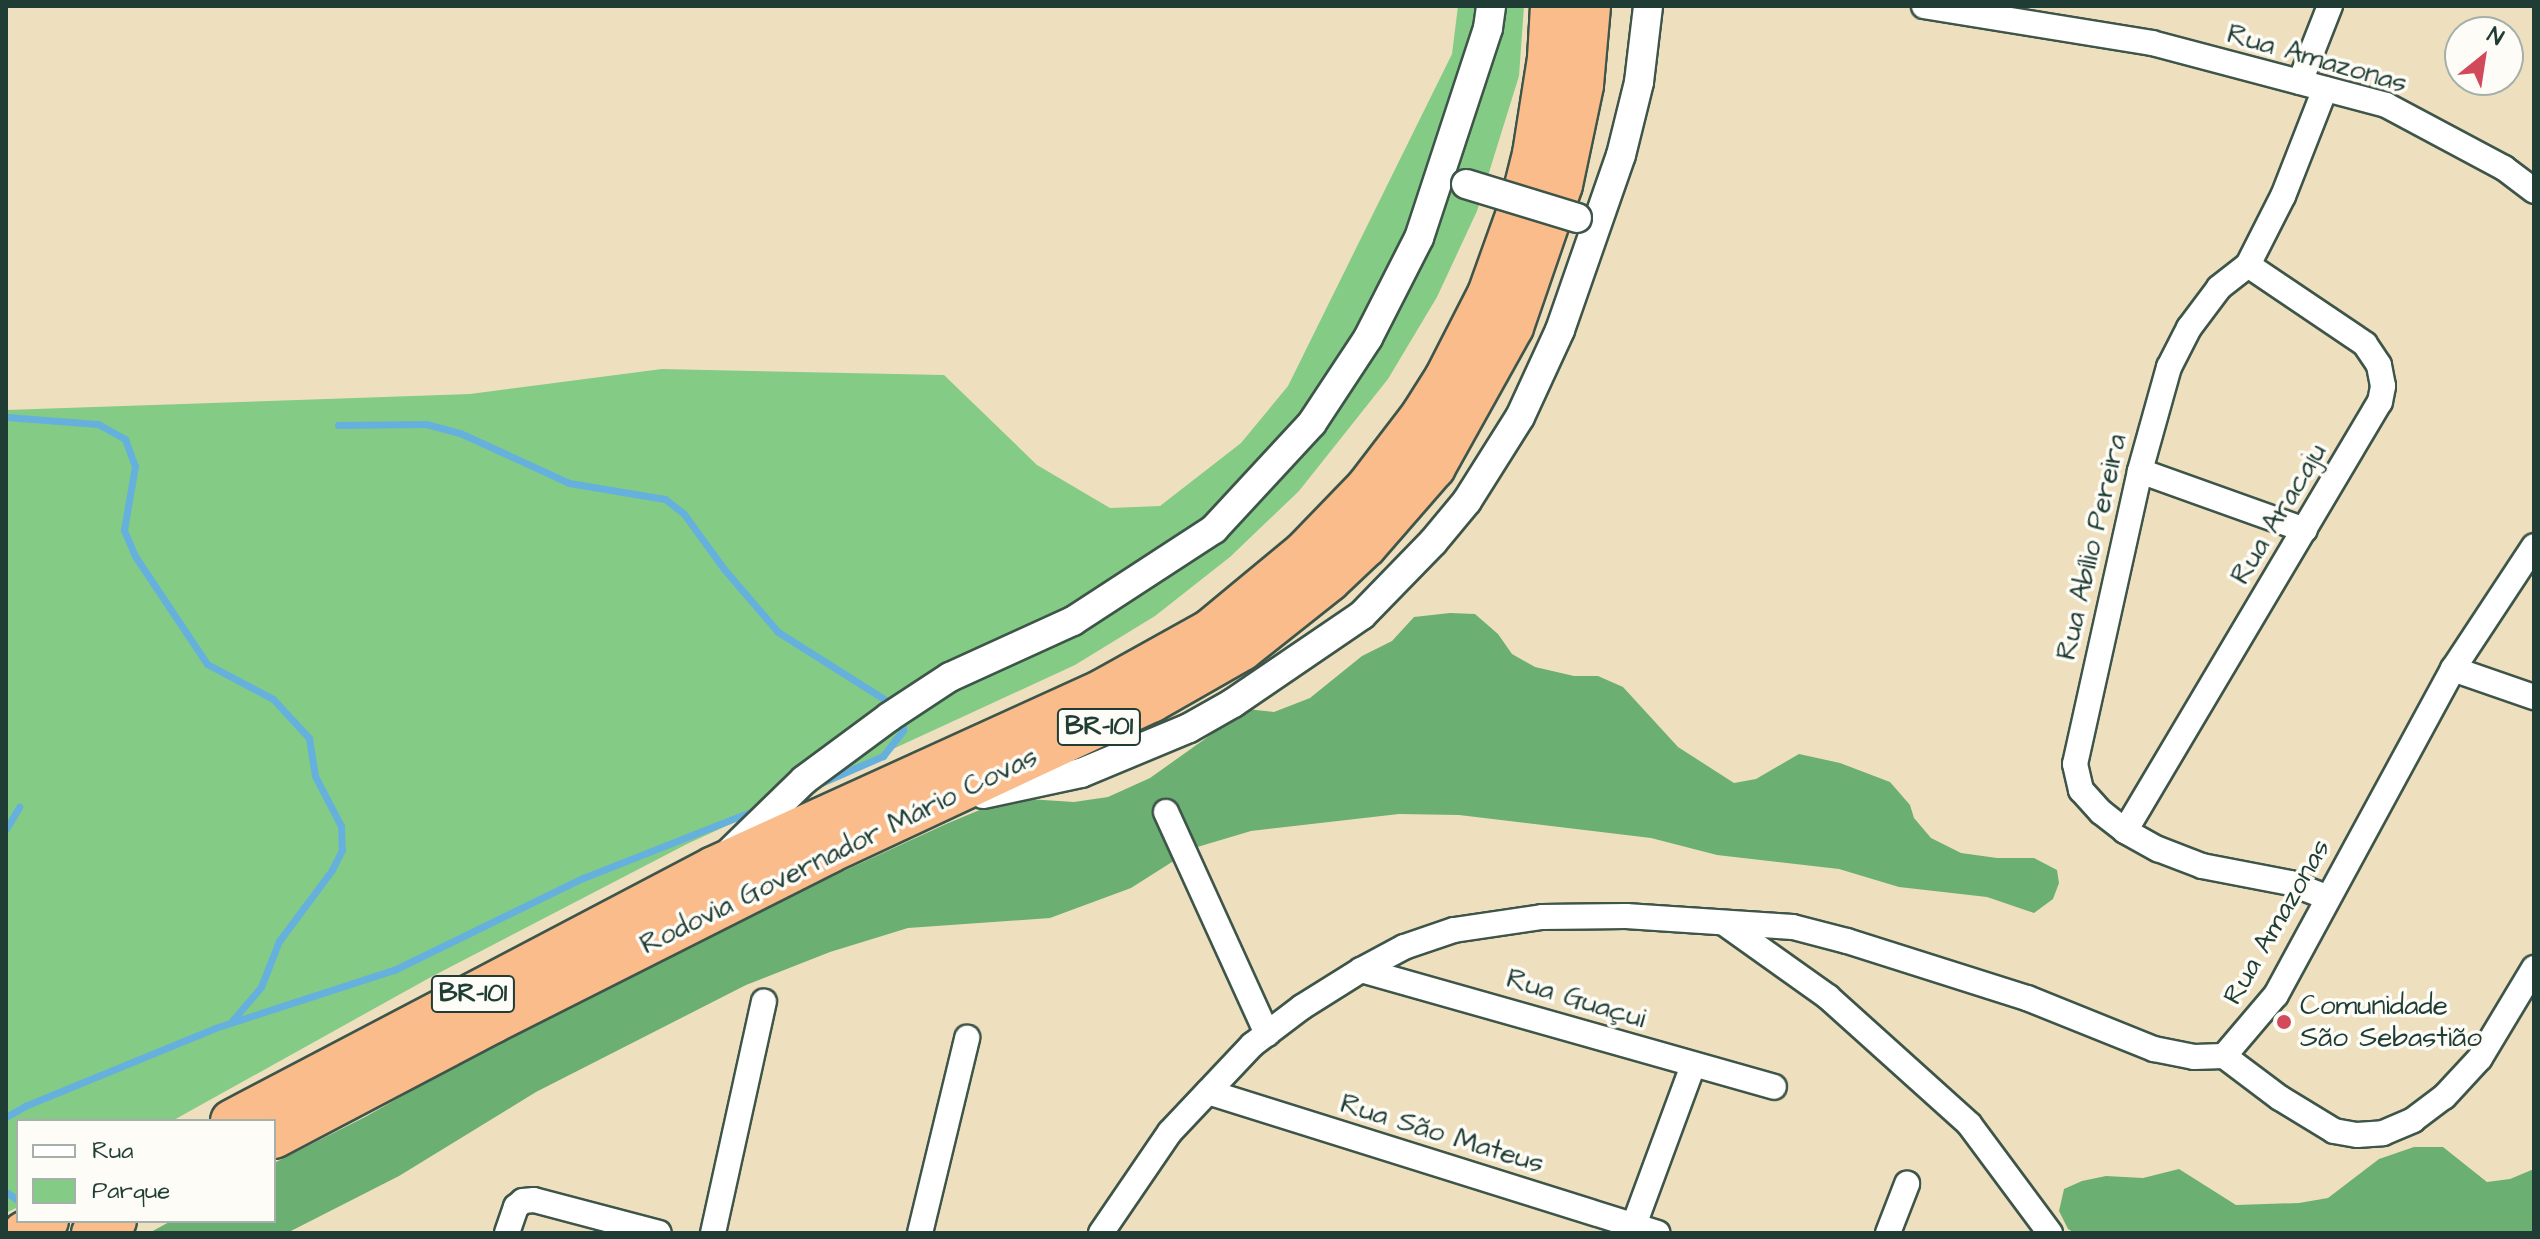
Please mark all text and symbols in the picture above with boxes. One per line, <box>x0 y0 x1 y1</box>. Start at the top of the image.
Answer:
north arrow <box>2444 16 2524 96</box>
street label: Rua Amazonas <box>2223 17 2411 101</box>
text: N <box>2482 20 2509 53</box>
street label: Rua Abílio Pereira <box>2050 431 2134 663</box>
street label: Rua Aracaju <box>2224 437 2334 591</box>
road number: BR-101 <box>1055 705 1143 749</box>
street label: Rodovia Governador Mário Covas <box>635 740 1043 962</box>
street label: Rua Amazonas <box>2216 833 2338 1011</box>
street label: Rua Guaçui <box>1502 962 1650 1036</box>
road number: BR-101 <box>429 972 517 1016</box>
place label: Comunidade São Sebastião <box>2300 989 2482 1055</box>
marker: Comunidade São Sebastião <box>2275 1013 2293 1031</box>
street label: Rua São Mateus <box>1336 1087 1548 1181</box>
legend <box>16 1119 276 1223</box>
text: Rua <box>92 1134 134 1168</box>
text: Parque <box>92 1174 170 1208</box>

